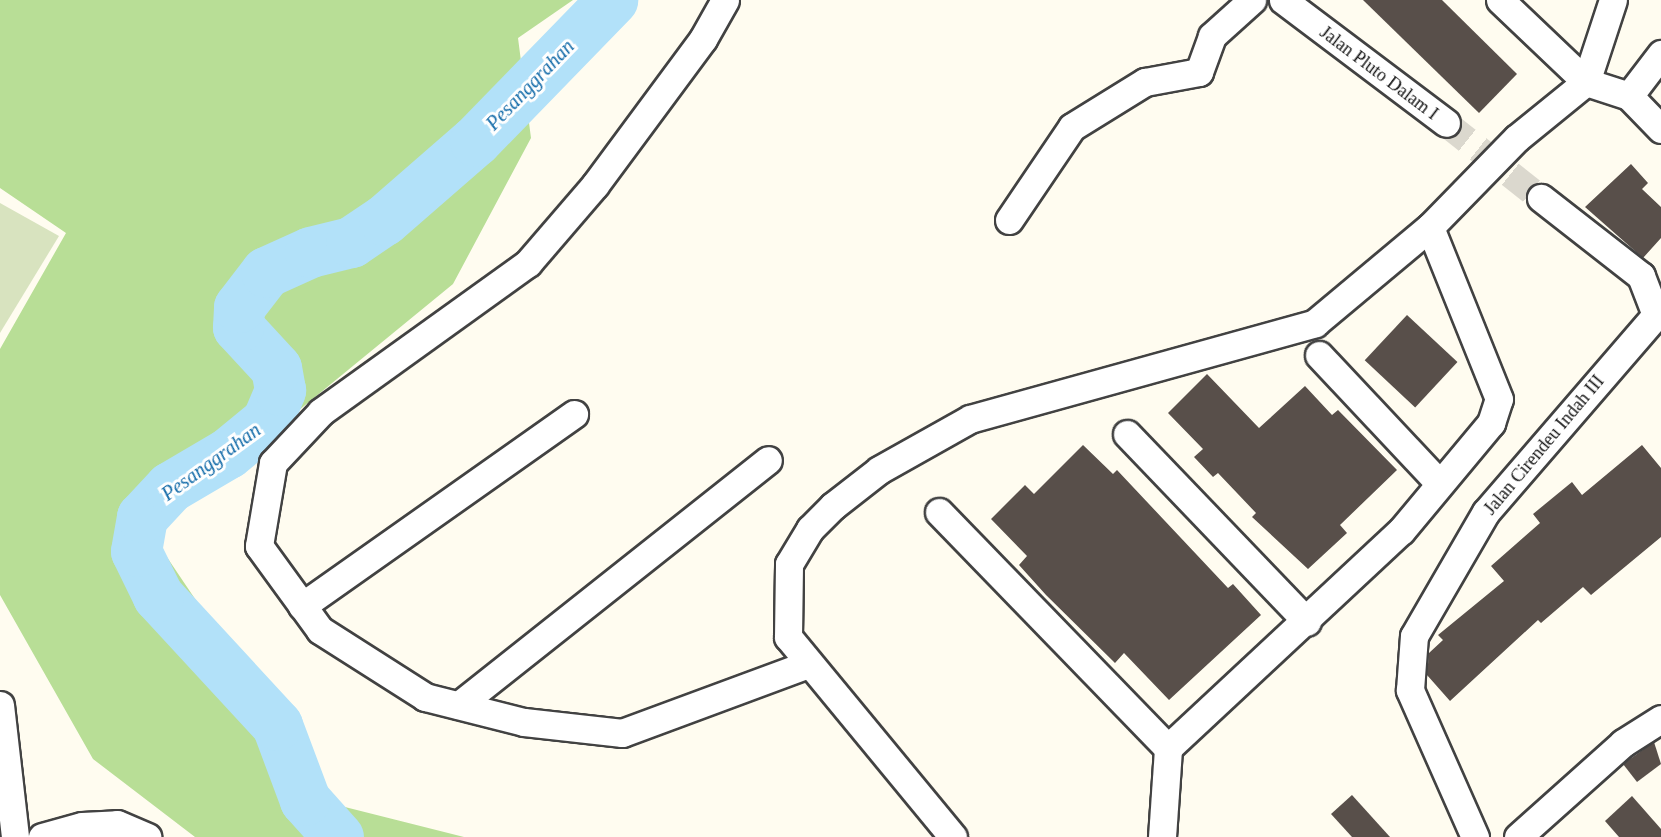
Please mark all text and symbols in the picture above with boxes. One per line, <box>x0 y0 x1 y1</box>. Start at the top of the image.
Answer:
street label: Jalan Pluto Dalam I <box>1316 22 1442 124</box>
water label: Pesanggrahan <box>481 35 579 135</box>
street label: Jalan Cirendeu Indah III <box>1479 371 1609 519</box>
water label: Pesanggrahan <box>157 418 265 506</box>

